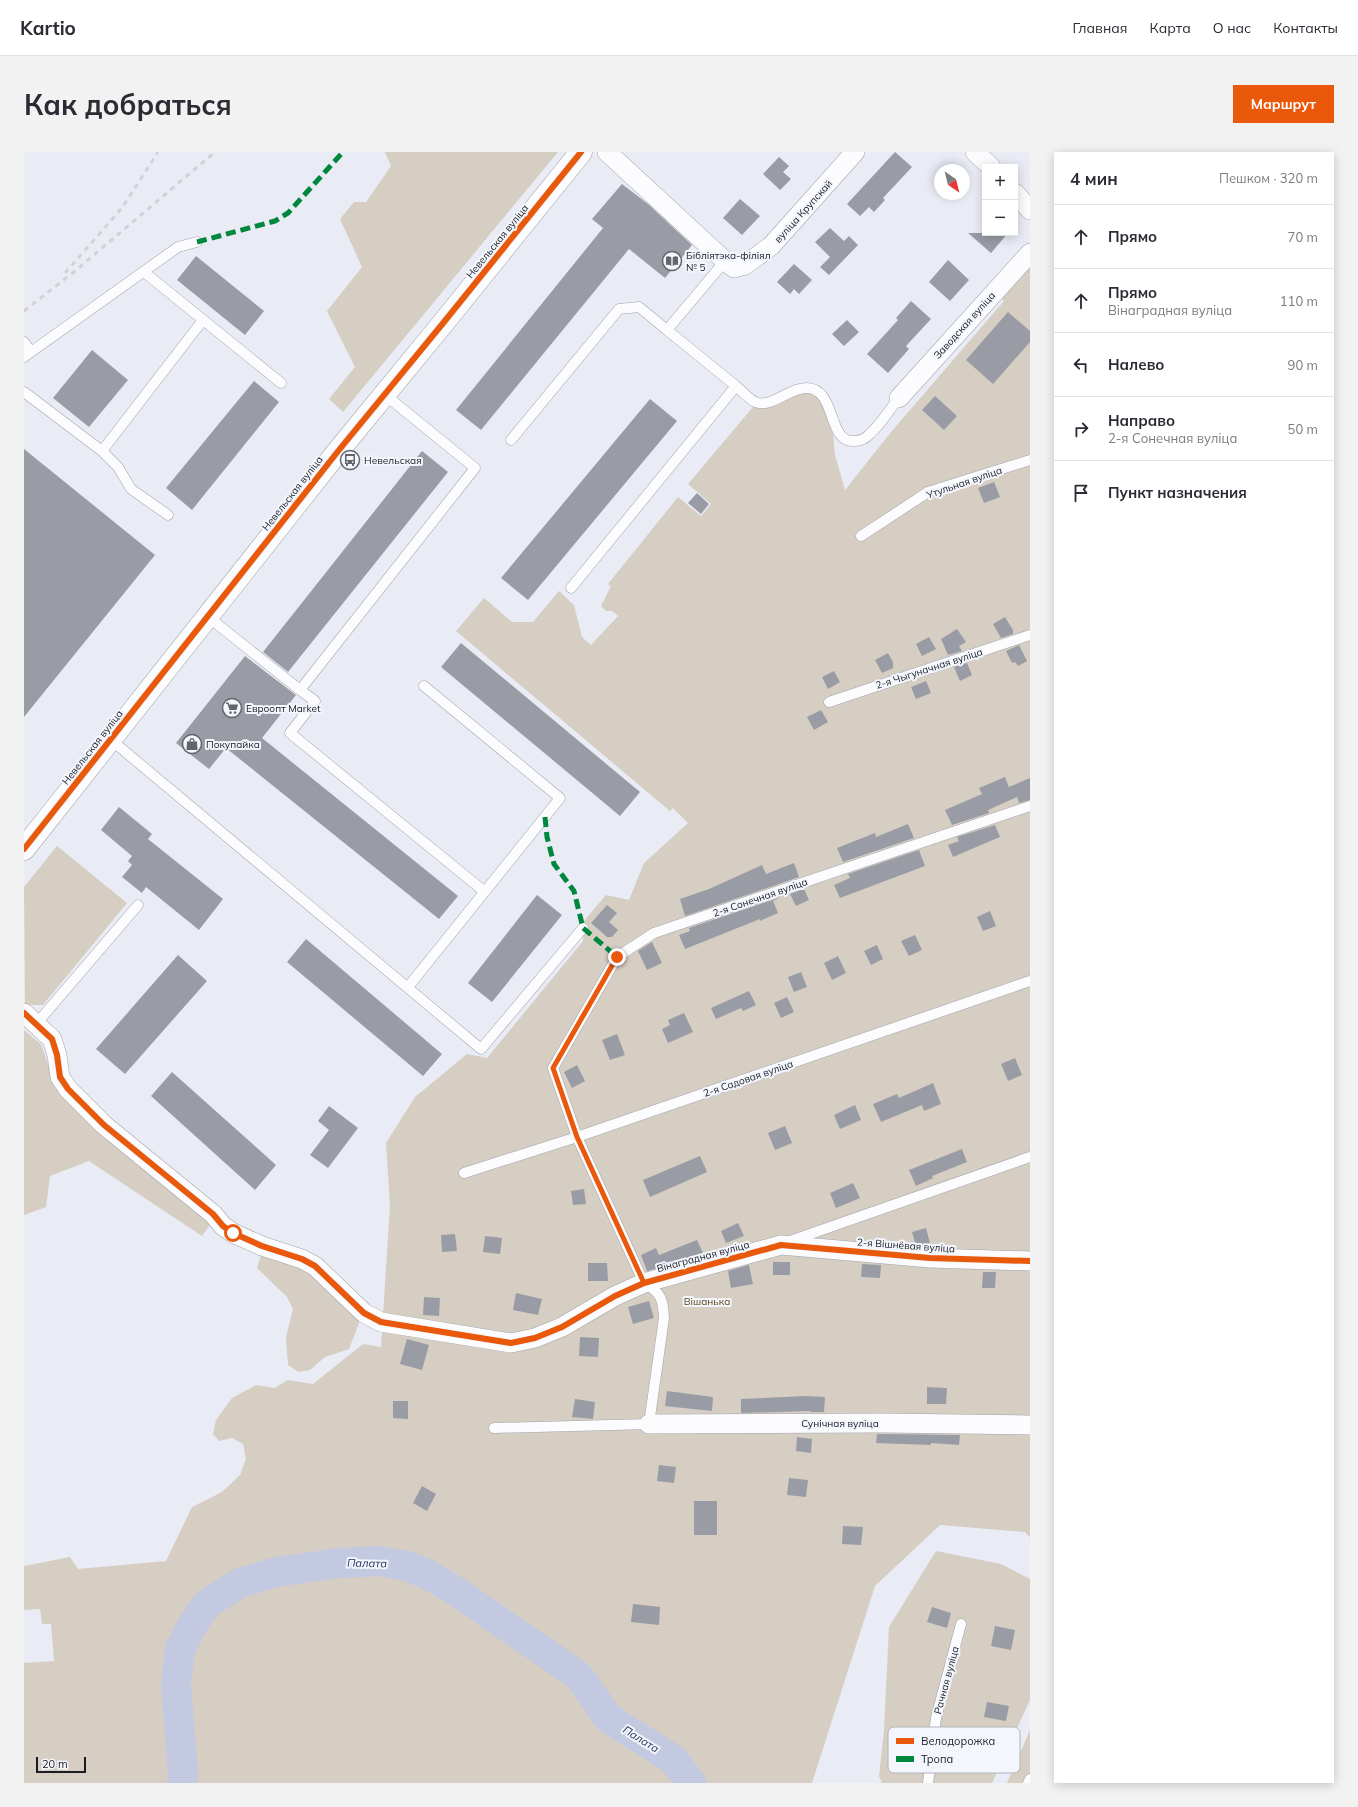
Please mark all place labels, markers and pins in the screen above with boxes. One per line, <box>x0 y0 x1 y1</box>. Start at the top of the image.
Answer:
place label: Бібліятэка-філіял № 5 <box>686 249 771 274</box>
library icon: Бібліятэка-філіял № 5 <box>661 250 683 272</box>
bus stop icon: Невельская <box>339 449 361 471</box>
place label: Невельская <box>364 454 422 467</box>
supermarket icon: Евроопт Market <box>221 697 243 719</box>
place label: Евроопт Market <box>246 702 321 715</box>
shop icon: Покупайка <box>181 733 203 755</box>
place label: Покупайка <box>206 738 260 751</box>

